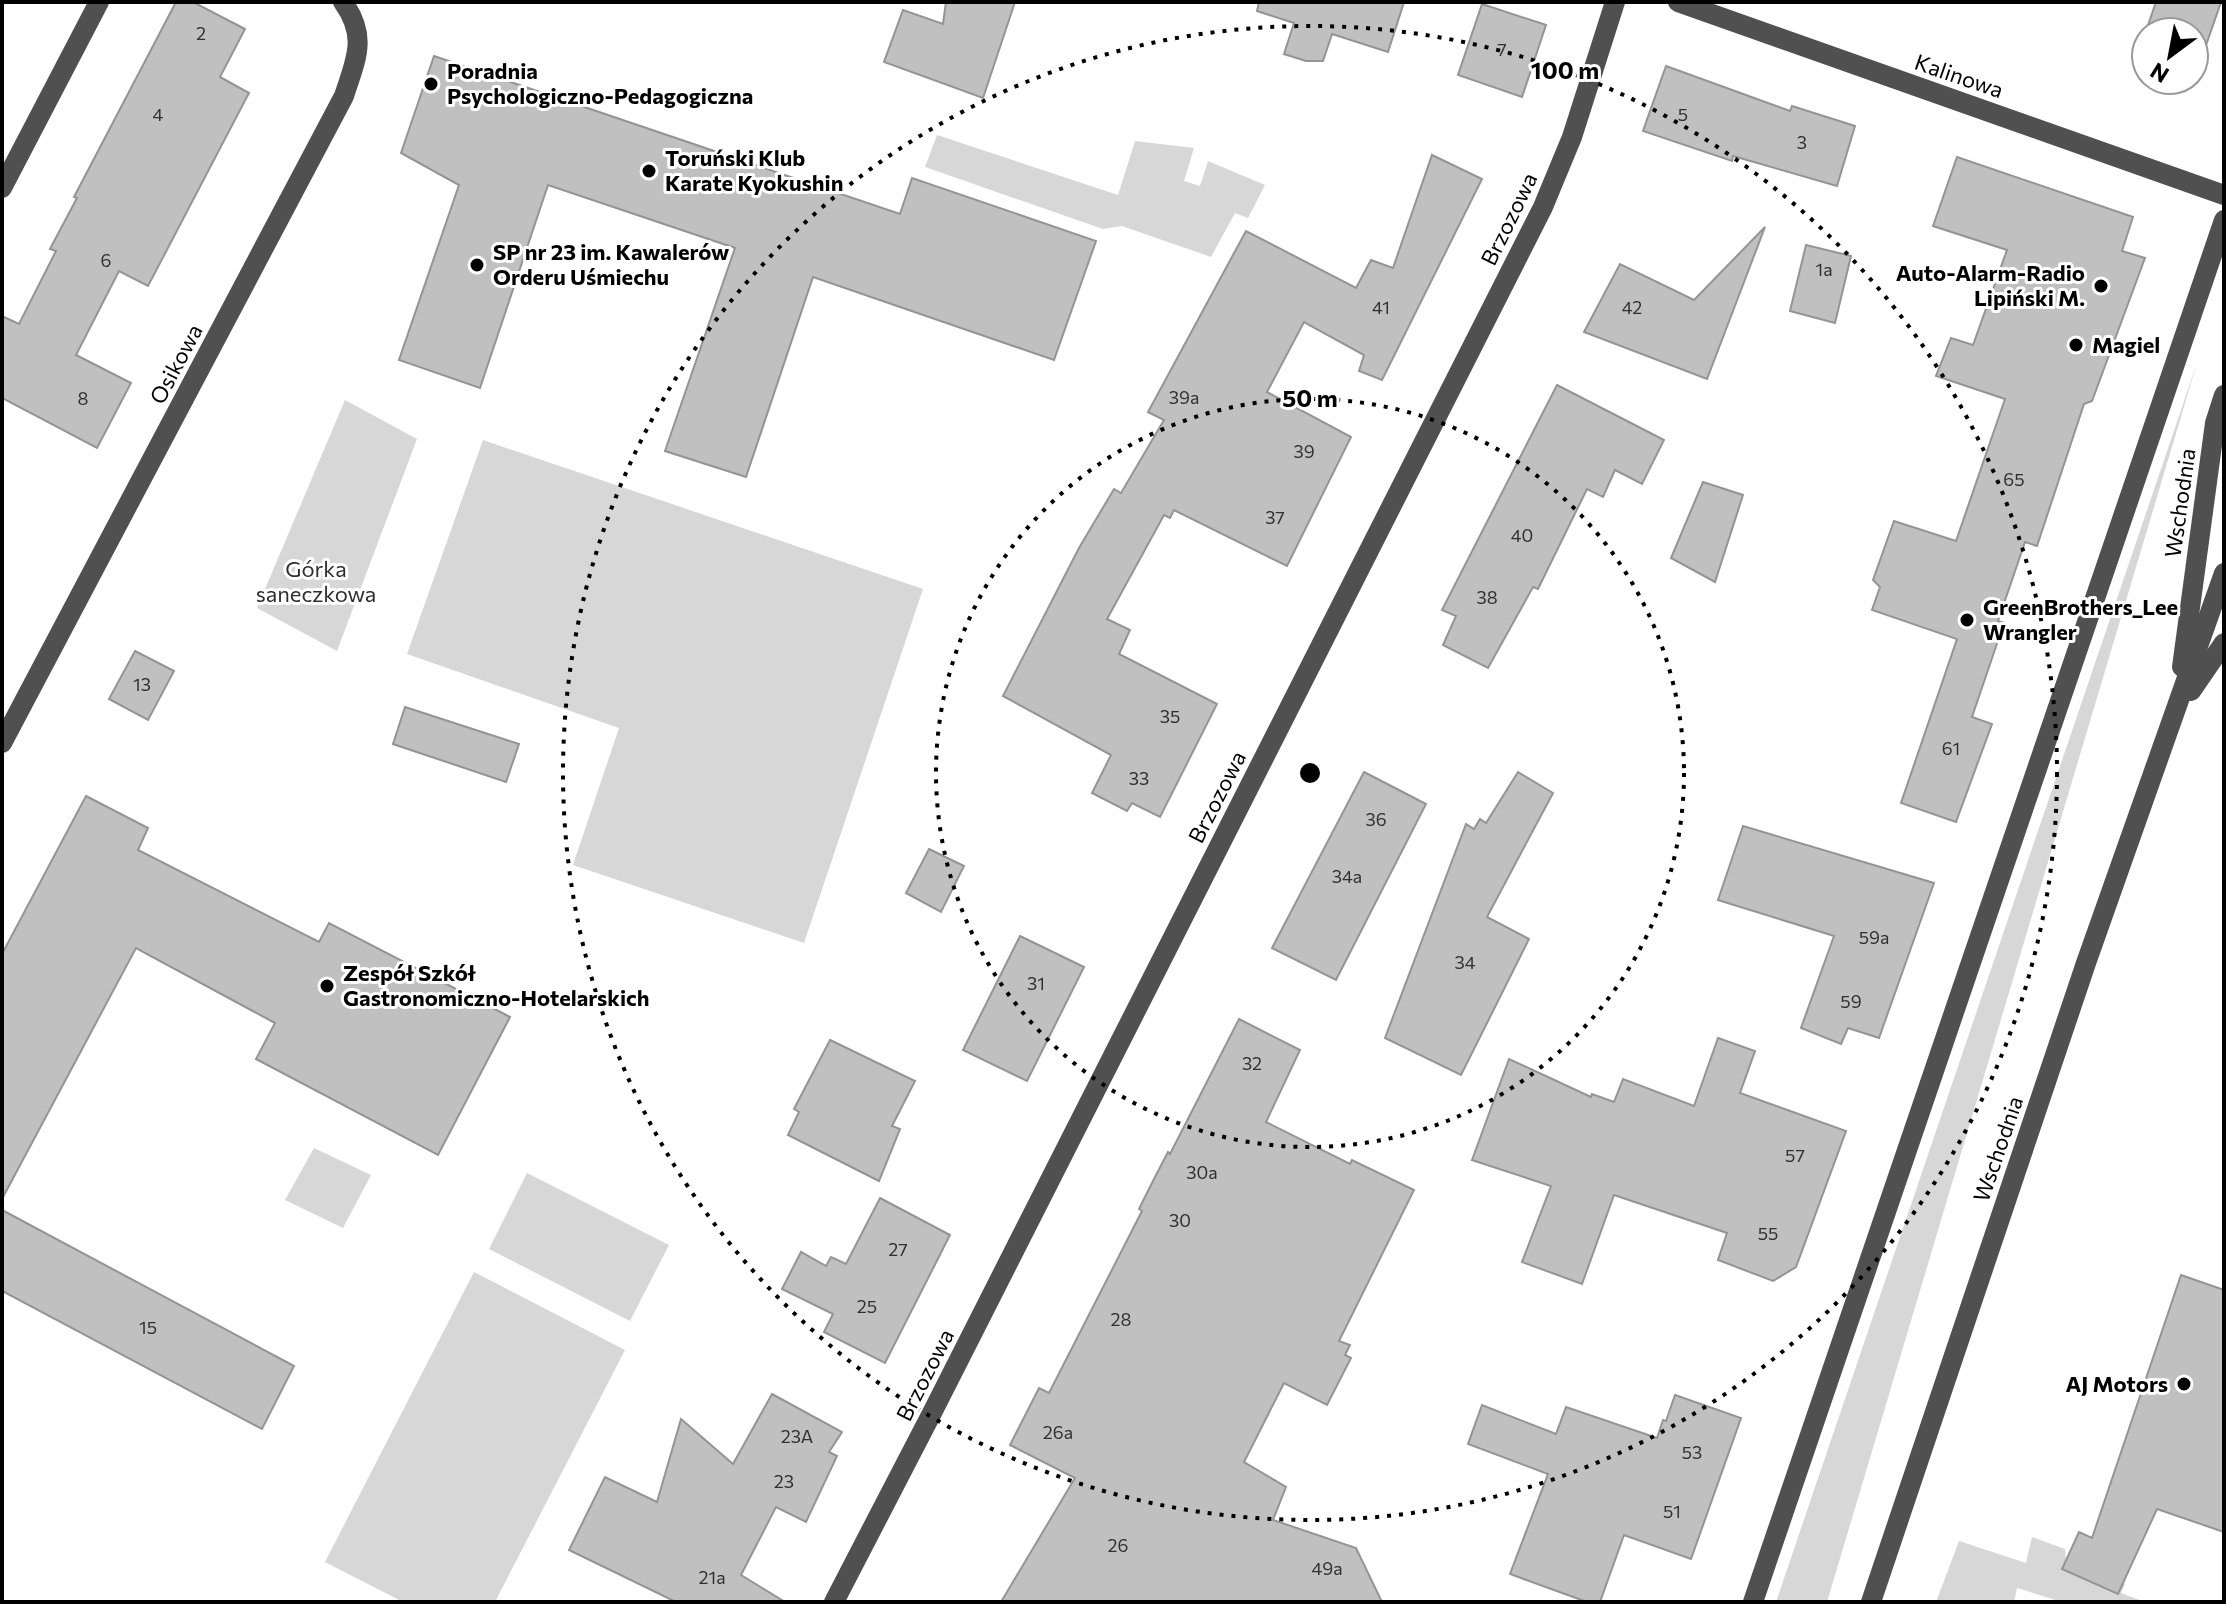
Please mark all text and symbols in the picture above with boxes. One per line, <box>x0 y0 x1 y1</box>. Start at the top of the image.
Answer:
north arrow <box>2130 16 2210 96</box>
house number: 2 <box>196 22 206 44</box>
house number: 7 <box>1497 38 1507 60</box>
street label: Kalinowa <box>1911 48 2007 103</box>
text: 100 m <box>1531 55 1599 84</box>
place label: Poradnia Psychologiczno-Pedagogiczna <box>447 57 753 109</box>
text: N <box>2145 58 2173 89</box>
marker: Poradnia Psychologiczno-Pedagogiczna <box>422 75 440 93</box>
house number: 4 <box>153 103 164 125</box>
house number: 5 <box>1678 103 1688 125</box>
house number: 3 <box>1797 131 1807 153</box>
place label: Toruński Klub Karate Kyokushin <box>665 144 843 196</box>
marker: Toruński Klub Karate Kyokushin <box>640 162 658 180</box>
street label: Brzozowa <box>1475 168 1543 269</box>
place label: SP nr 23 im. Kawalerów Orderu Uśmiechu <box>493 238 729 290</box>
house number: 6 <box>101 249 111 271</box>
marker: SP nr 23 im. Kawalerów Orderu Uśmiechu <box>468 256 486 274</box>
house number: 1a <box>1815 258 1833 280</box>
place label: Auto-Alarm-Radio Lipiński M. <box>1896 259 2085 311</box>
marker: Auto-Alarm-Radio Lipiński M. <box>2092 277 2110 295</box>
house number: 41 <box>1372 296 1390 318</box>
house number: 42 <box>1622 296 1642 318</box>
street label: Osikowa <box>143 319 208 408</box>
place label: Magiel <box>2092 331 2160 358</box>
marker: Magiel <box>2067 336 2085 354</box>
text: 50 m <box>1282 383 1338 412</box>
house number: 39a <box>1169 386 1199 408</box>
house number: 8 <box>78 387 89 409</box>
house number: 39 <box>1293 440 1315 462</box>
street label: Wschodnia <box>2158 447 2201 559</box>
house number: 65 <box>2003 468 2025 490</box>
house number: 37 <box>1265 506 1285 528</box>
house number: 40 <box>1511 524 1533 546</box>
park label: Górka saneczkowa <box>256 555 376 607</box>
house number: 38 <box>1476 586 1498 608</box>
place label: GreenBrothers_Lee Wrangler <box>1983 593 2178 645</box>
marker: GreenBrothers_Lee Wrangler <box>1958 611 1976 629</box>
house number: 13 <box>133 673 151 695</box>
house number: 35 <box>1160 705 1180 727</box>
house number: 61 <box>1942 737 1960 759</box>
street label: Brzozowa <box>1182 746 1251 847</box>
centre of rings <box>1296 759 1324 787</box>
house number: 33 <box>1129 767 1149 789</box>
house number: 36 <box>1365 808 1387 830</box>
house number: 34a <box>1332 865 1362 887</box>
house number: 59a <box>1859 926 1889 948</box>
house number: 34 <box>1454 951 1476 973</box>
place label: Zespół Szkół Gastronomiczno-Hotelarskich <box>343 959 650 1011</box>
house number: 31 <box>1027 972 1045 994</box>
marker: Zespół Szkół Gastronomiczno-Hotelarskich <box>318 977 336 995</box>
house number: 59 <box>1840 990 1862 1012</box>
house number: 32 <box>1242 1052 1262 1074</box>
street label: Wschodnia <box>1967 1092 2028 1205</box>
house number: 57 <box>1785 1144 1805 1166</box>
house number: 30a <box>1186 1161 1218 1183</box>
house number: 30 <box>1169 1209 1191 1231</box>
house number: 55 <box>1758 1222 1778 1244</box>
house number: 27 <box>888 1238 908 1260</box>
house number: 25 <box>857 1295 877 1317</box>
house number: 28 <box>1111 1308 1132 1330</box>
house number: 15 <box>139 1316 157 1338</box>
street label: Brzozowa <box>890 1324 959 1425</box>
place label: AJ Motors <box>2065 1370 2168 1397</box>
marker: AJ Motors <box>2175 1375 2193 1393</box>
house number: 26a <box>1043 1421 1073 1443</box>
house number: 23A <box>781 1425 813 1447</box>
house number: 53 <box>1682 1441 1702 1463</box>
house number: 23 <box>774 1470 794 1492</box>
house number: 51 <box>1663 1500 1681 1522</box>
house number: 26 <box>1108 1534 1128 1556</box>
house number: 49a <box>1311 1557 1343 1579</box>
house number: 21a <box>698 1566 726 1588</box>

